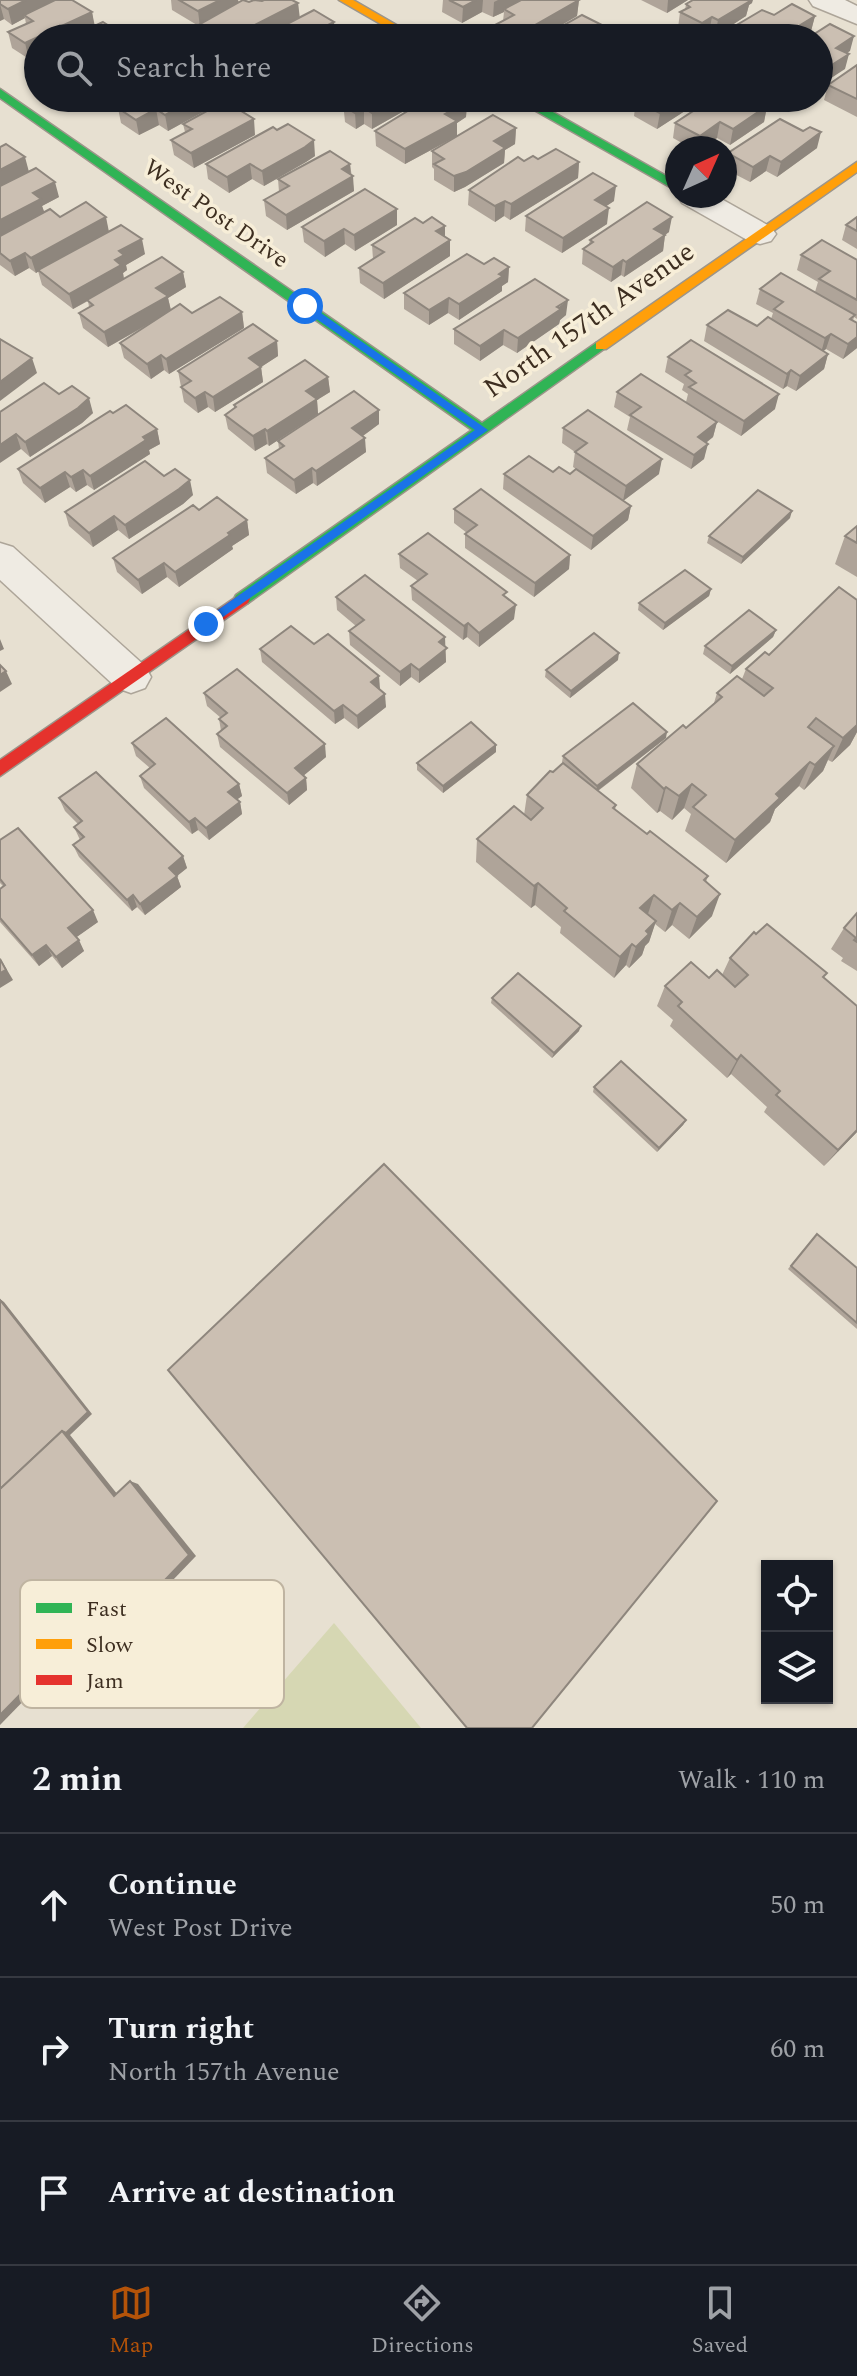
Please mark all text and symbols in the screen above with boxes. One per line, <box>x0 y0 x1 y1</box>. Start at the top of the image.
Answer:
search box <box>24 24 833 112</box>
text: Search here <box>116 45 272 91</box>
icon: search <box>52 46 96 90</box>
north arrow <box>665 136 737 208</box>
street label: West Post Drive <box>136 150 296 278</box>
street label: North 157th Avenue <box>474 231 704 409</box>
route start <box>287 288 323 324</box>
route end <box>188 606 224 642</box>
map controls <box>761 1560 833 1704</box>
button: locate <box>761 1560 833 1632</box>
legend <box>20 1580 284 1708</box>
text: Fast <box>86 1593 127 1626</box>
text: Slow <box>86 1629 134 1662</box>
button: layers <box>761 1632 833 1704</box>
text: Jam <box>86 1665 124 1698</box>
text: 2 min <box>32 1754 122 1806</box>
text: Walk · 110 m <box>678 1760 825 1800</box>
text: Continue <box>108 1862 237 1908</box>
icon: ahead <box>32 1883 76 1927</box>
text: 50 m <box>770 1885 825 1925</box>
text: West Post Drive <box>108 1908 293 1948</box>
text: Turn right <box>108 2006 254 2052</box>
icon: right <box>32 2027 76 2071</box>
text: 60 m <box>770 2029 825 2069</box>
text: North 157th Avenue <box>108 2052 340 2092</box>
text: Arrive at destination <box>108 2170 395 2216</box>
icon: arrive <box>32 2171 76 2215</box>
tab: Map <box>109 2281 153 2362</box>
tab: Directions <box>371 2281 474 2362</box>
tab: Saved <box>692 2281 748 2362</box>

